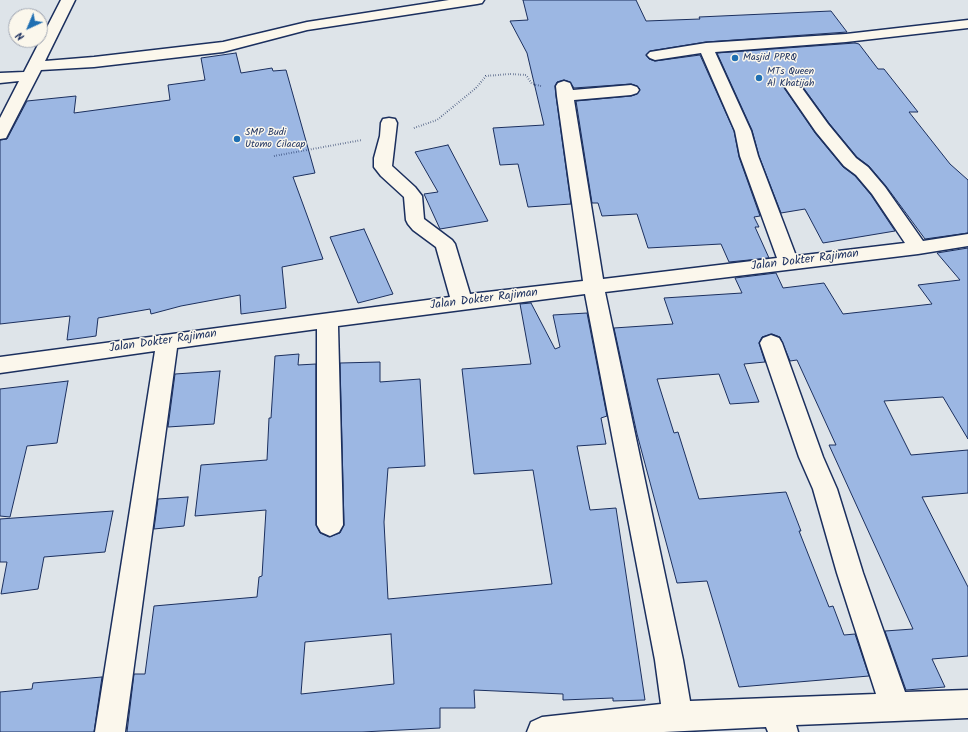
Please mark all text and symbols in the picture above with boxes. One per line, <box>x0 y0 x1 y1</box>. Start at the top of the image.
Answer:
north arrow <box>8 8 48 48</box>
text: N <box>12 27 29 45</box>
place label: Masjid PPRQ <box>743 52 797 64</box>
marker: Masjid PPRQ <box>730 53 740 63</box>
place label: MTs Queen Al Khatijah <box>767 66 814 90</box>
marker: MTs Queen Al Khatijah <box>754 73 764 83</box>
place label: SMP Budi Utomo Cilacap <box>245 127 305 150</box>
marker: SMP Budi Utomo Cilacap <box>232 134 242 144</box>
street label: Jalan Dokter Rajiman <box>750 247 860 275</box>
street label: Jalan Dokter Rajiman <box>429 286 539 314</box>
street label: Jalan Dokter Rajiman <box>108 327 218 357</box>

